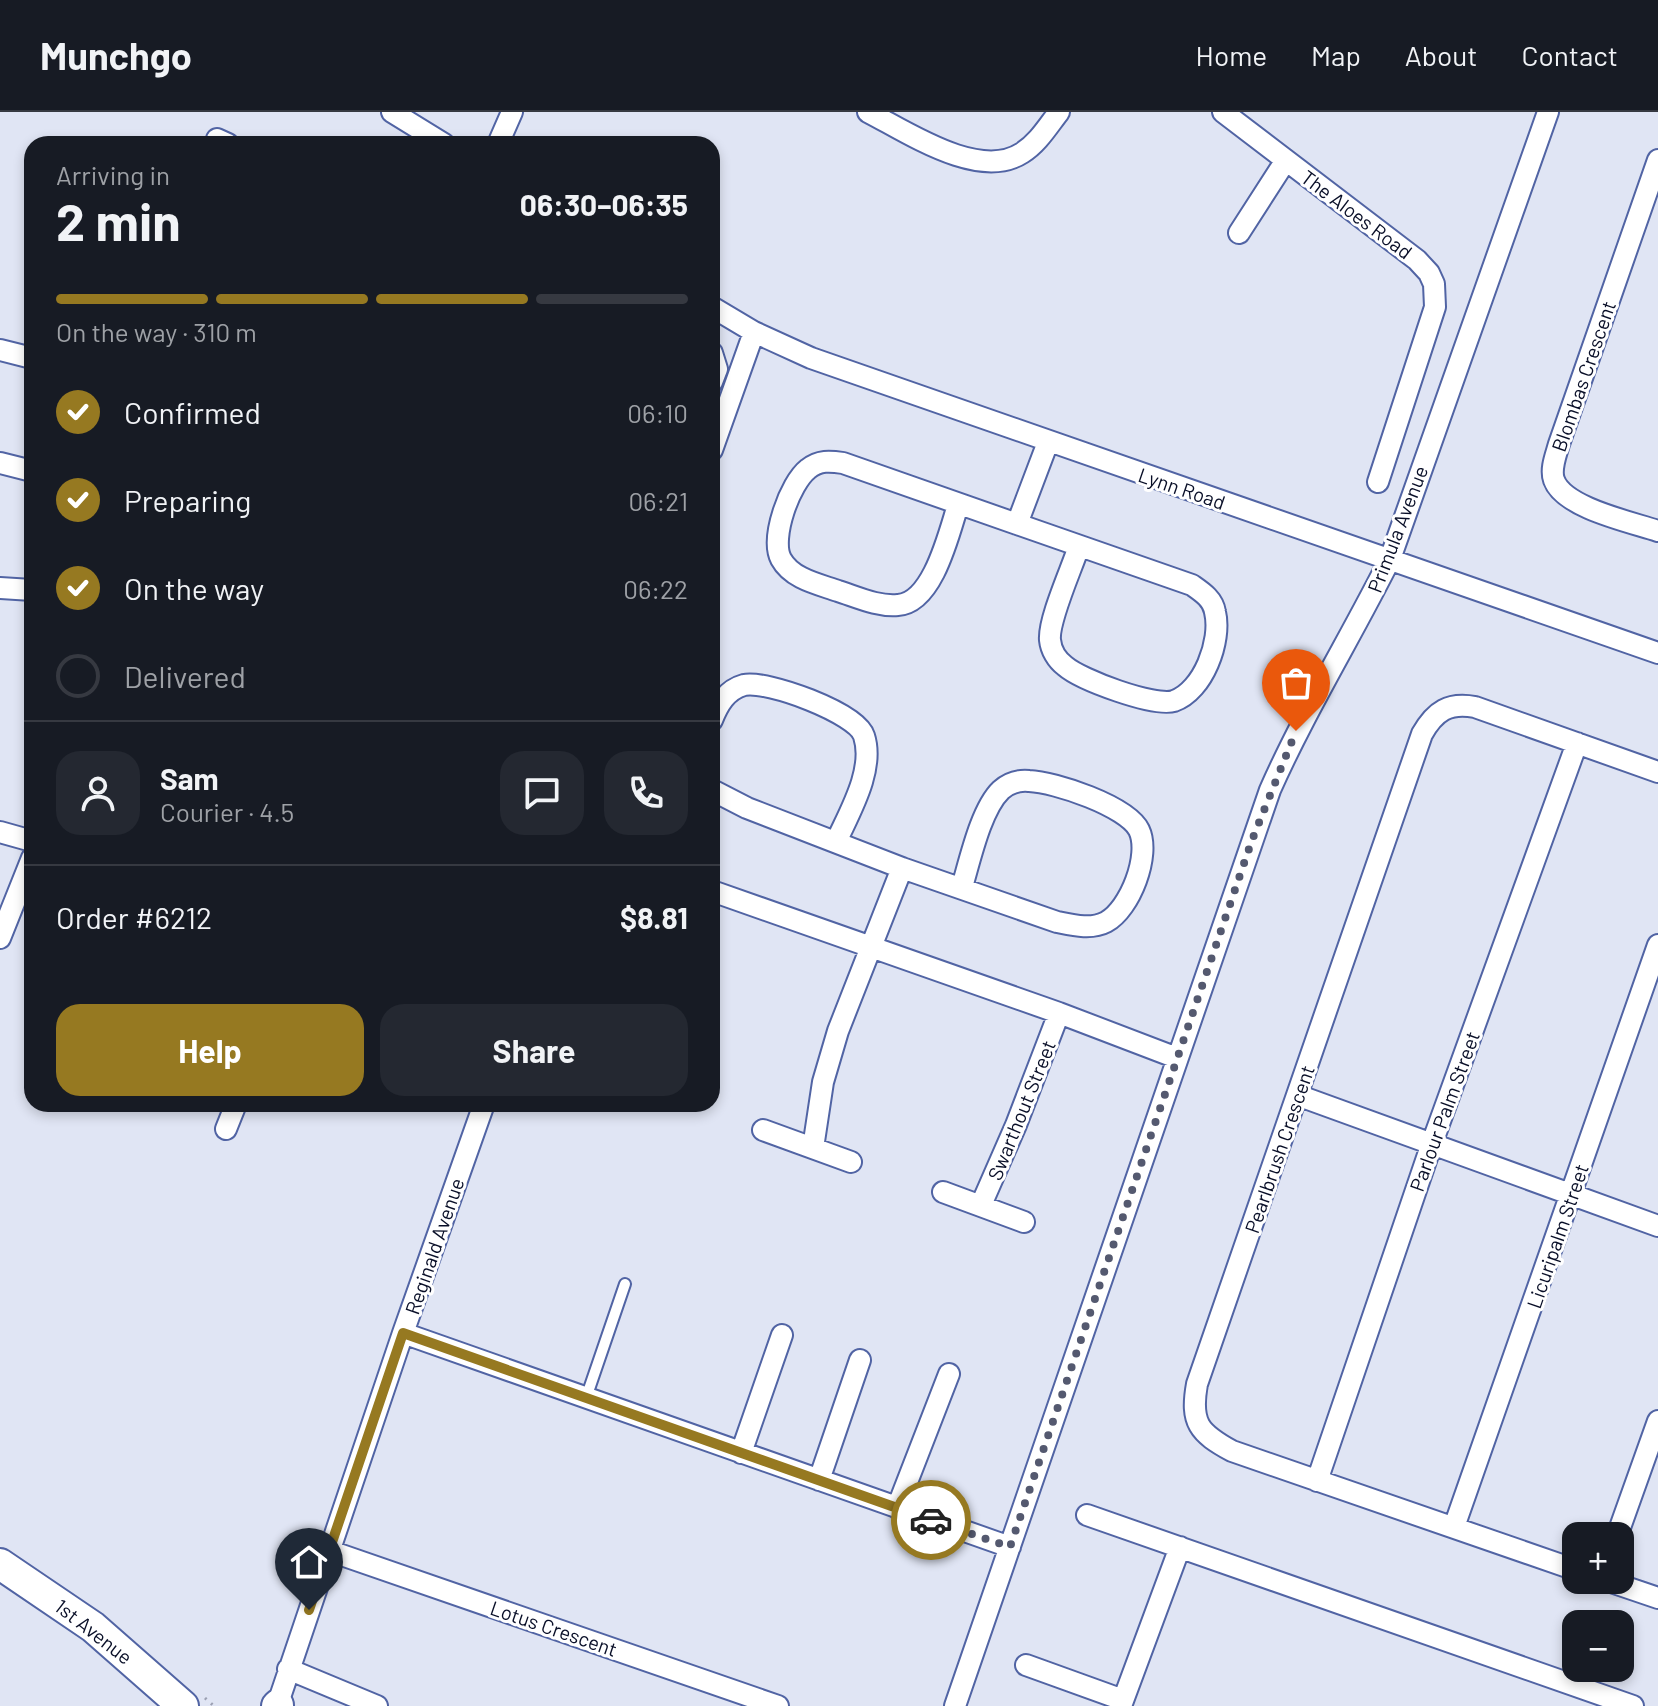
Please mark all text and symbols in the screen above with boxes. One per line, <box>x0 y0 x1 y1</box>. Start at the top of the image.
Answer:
text: Munchgo <box>40 32 192 78</box>
text: Home <box>1196 38 1267 72</box>
text: Map <box>1311 38 1361 72</box>
text: About <box>1405 38 1477 72</box>
text: Contact <box>1521 38 1618 72</box>
text: Arriving in <box>56 159 170 190</box>
street label: The Aloes Road <box>1297 165 1417 263</box>
text: 06:30–06:35 <box>520 186 688 222</box>
text: 2 min <box>56 189 181 251</box>
street label: Blombas Crescent <box>1546 297 1620 455</box>
text: On the way · 310 m <box>56 316 257 347</box>
icon: check <box>56 390 100 434</box>
text: Confirmed <box>124 394 261 430</box>
text: 06:10 <box>627 397 688 428</box>
street label: Lynn Road <box>1135 462 1229 514</box>
street label: Primula Avenue <box>1362 462 1432 596</box>
icon: check <box>56 478 100 522</box>
text: Preparing <box>124 482 251 518</box>
text: 06:21 <box>628 485 688 516</box>
icon: check <box>56 566 100 610</box>
text: On the way <box>124 570 264 606</box>
text: 06:22 <box>623 573 688 604</box>
pin <box>1262 649 1330 731</box>
text: Delivered <box>124 658 246 694</box>
icon: bag <box>1274 661 1318 705</box>
button: person <box>56 751 140 835</box>
button: chat <box>500 751 584 835</box>
button: phone <box>604 751 688 835</box>
text: Sam <box>160 760 219 796</box>
text: Courier · 4.5 <box>160 796 294 827</box>
text: Order #6212 <box>56 899 212 935</box>
text: $8.81 <box>620 899 688 935</box>
button: Help <box>56 1004 364 1096</box>
button: Share <box>380 1004 688 1096</box>
street label: Parlour Palm Street <box>1404 1028 1484 1194</box>
street label: Swarthout Street <box>982 1036 1060 1184</box>
street label: Pearlbrush Crescent <box>1239 1062 1319 1236</box>
street label: Licuripalm Street <box>1521 1161 1593 1311</box>
street label: Reginald Avenue <box>399 1175 469 1317</box>
courier <box>891 1480 971 1560</box>
icon: car <box>909 1498 953 1542</box>
map controls <box>1562 1522 1634 1682</box>
button: + <box>1562 1522 1634 1594</box>
pin <box>275 1528 343 1610</box>
icon: home <box>287 1540 331 1584</box>
street label: 1st Avenue <box>51 1593 137 1669</box>
street label: Lotus Crescent <box>488 1595 620 1661</box>
button: − <box>1562 1610 1634 1682</box>

